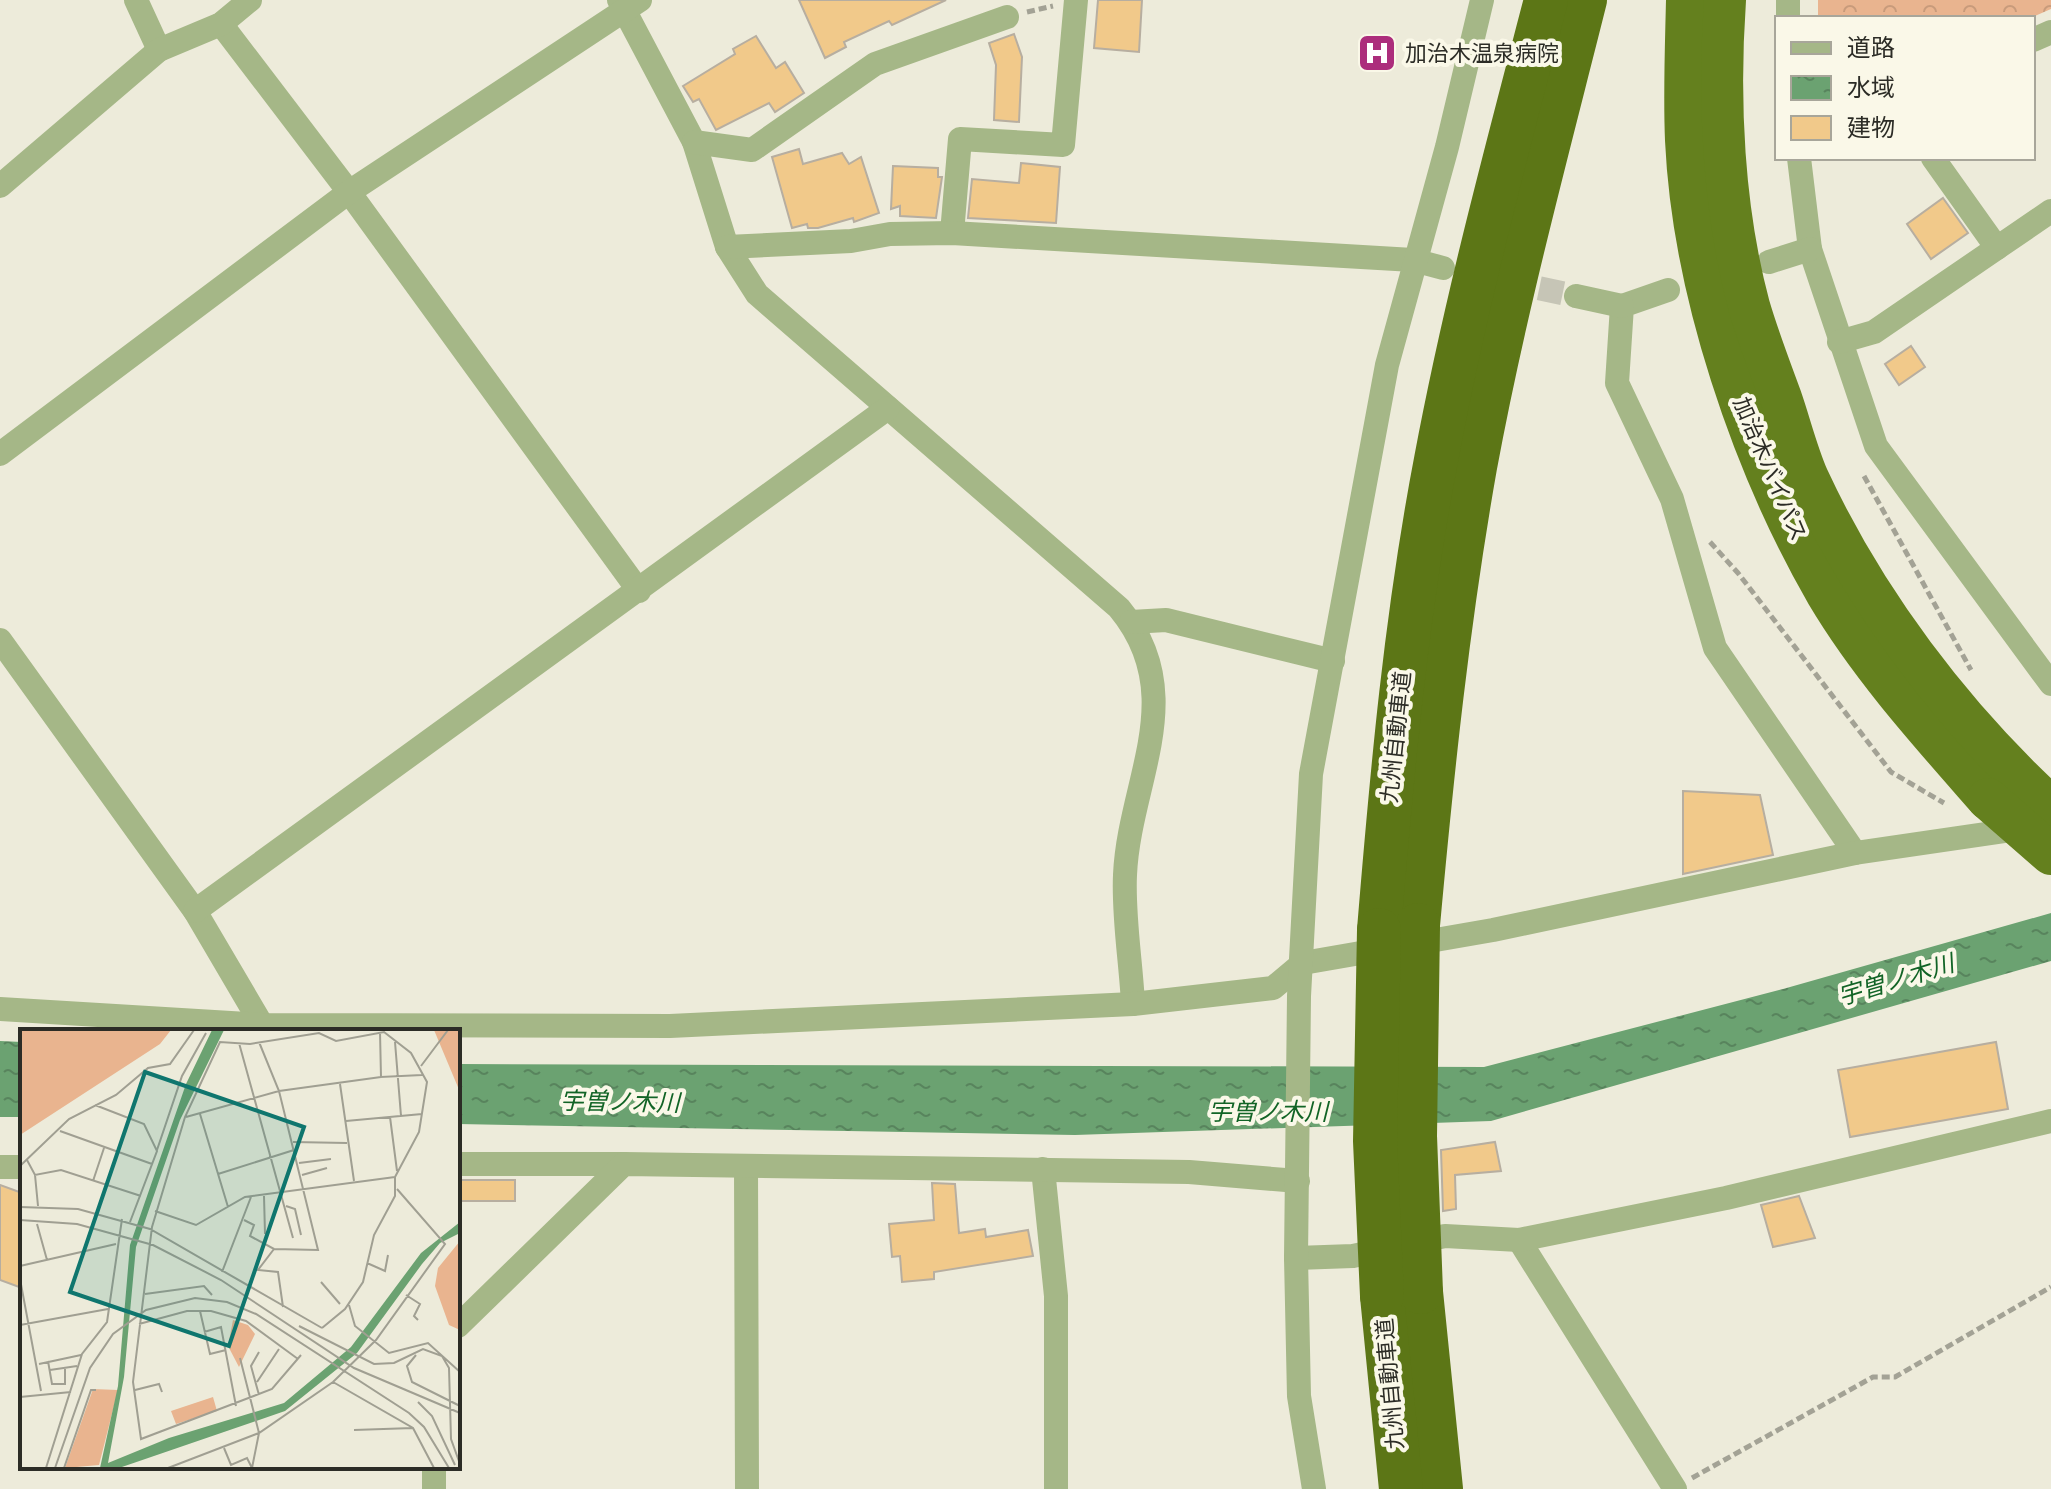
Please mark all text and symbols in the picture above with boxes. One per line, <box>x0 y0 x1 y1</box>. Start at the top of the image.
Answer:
legend <box>1775 16 2035 160</box>
hospital icon: 加治木温泉病院 <box>1356 32 1398 74</box>
text: 道路 <box>1847 33 1895 63</box>
place label: 加治木温泉病院 <box>1405 40 1559 67</box>
text: 水域 <box>1847 73 1895 103</box>
text: 建物 <box>1847 113 1895 143</box>
street label: 加治木バイパス <box>1728 393 1812 545</box>
street label: 九州自動車道 <box>1376 670 1416 804</box>
water label: 宇曽ノ木川 <box>1834 947 1961 1012</box>
inset map <box>20 1029 460 1469</box>
water label: 宇曽ノ木川 <box>560 1086 683 1118</box>
water label: 宇曽ノ木川 <box>1208 1097 1331 1127</box>
street label: 九州自動車道 <box>1371 1317 1409 1451</box>

